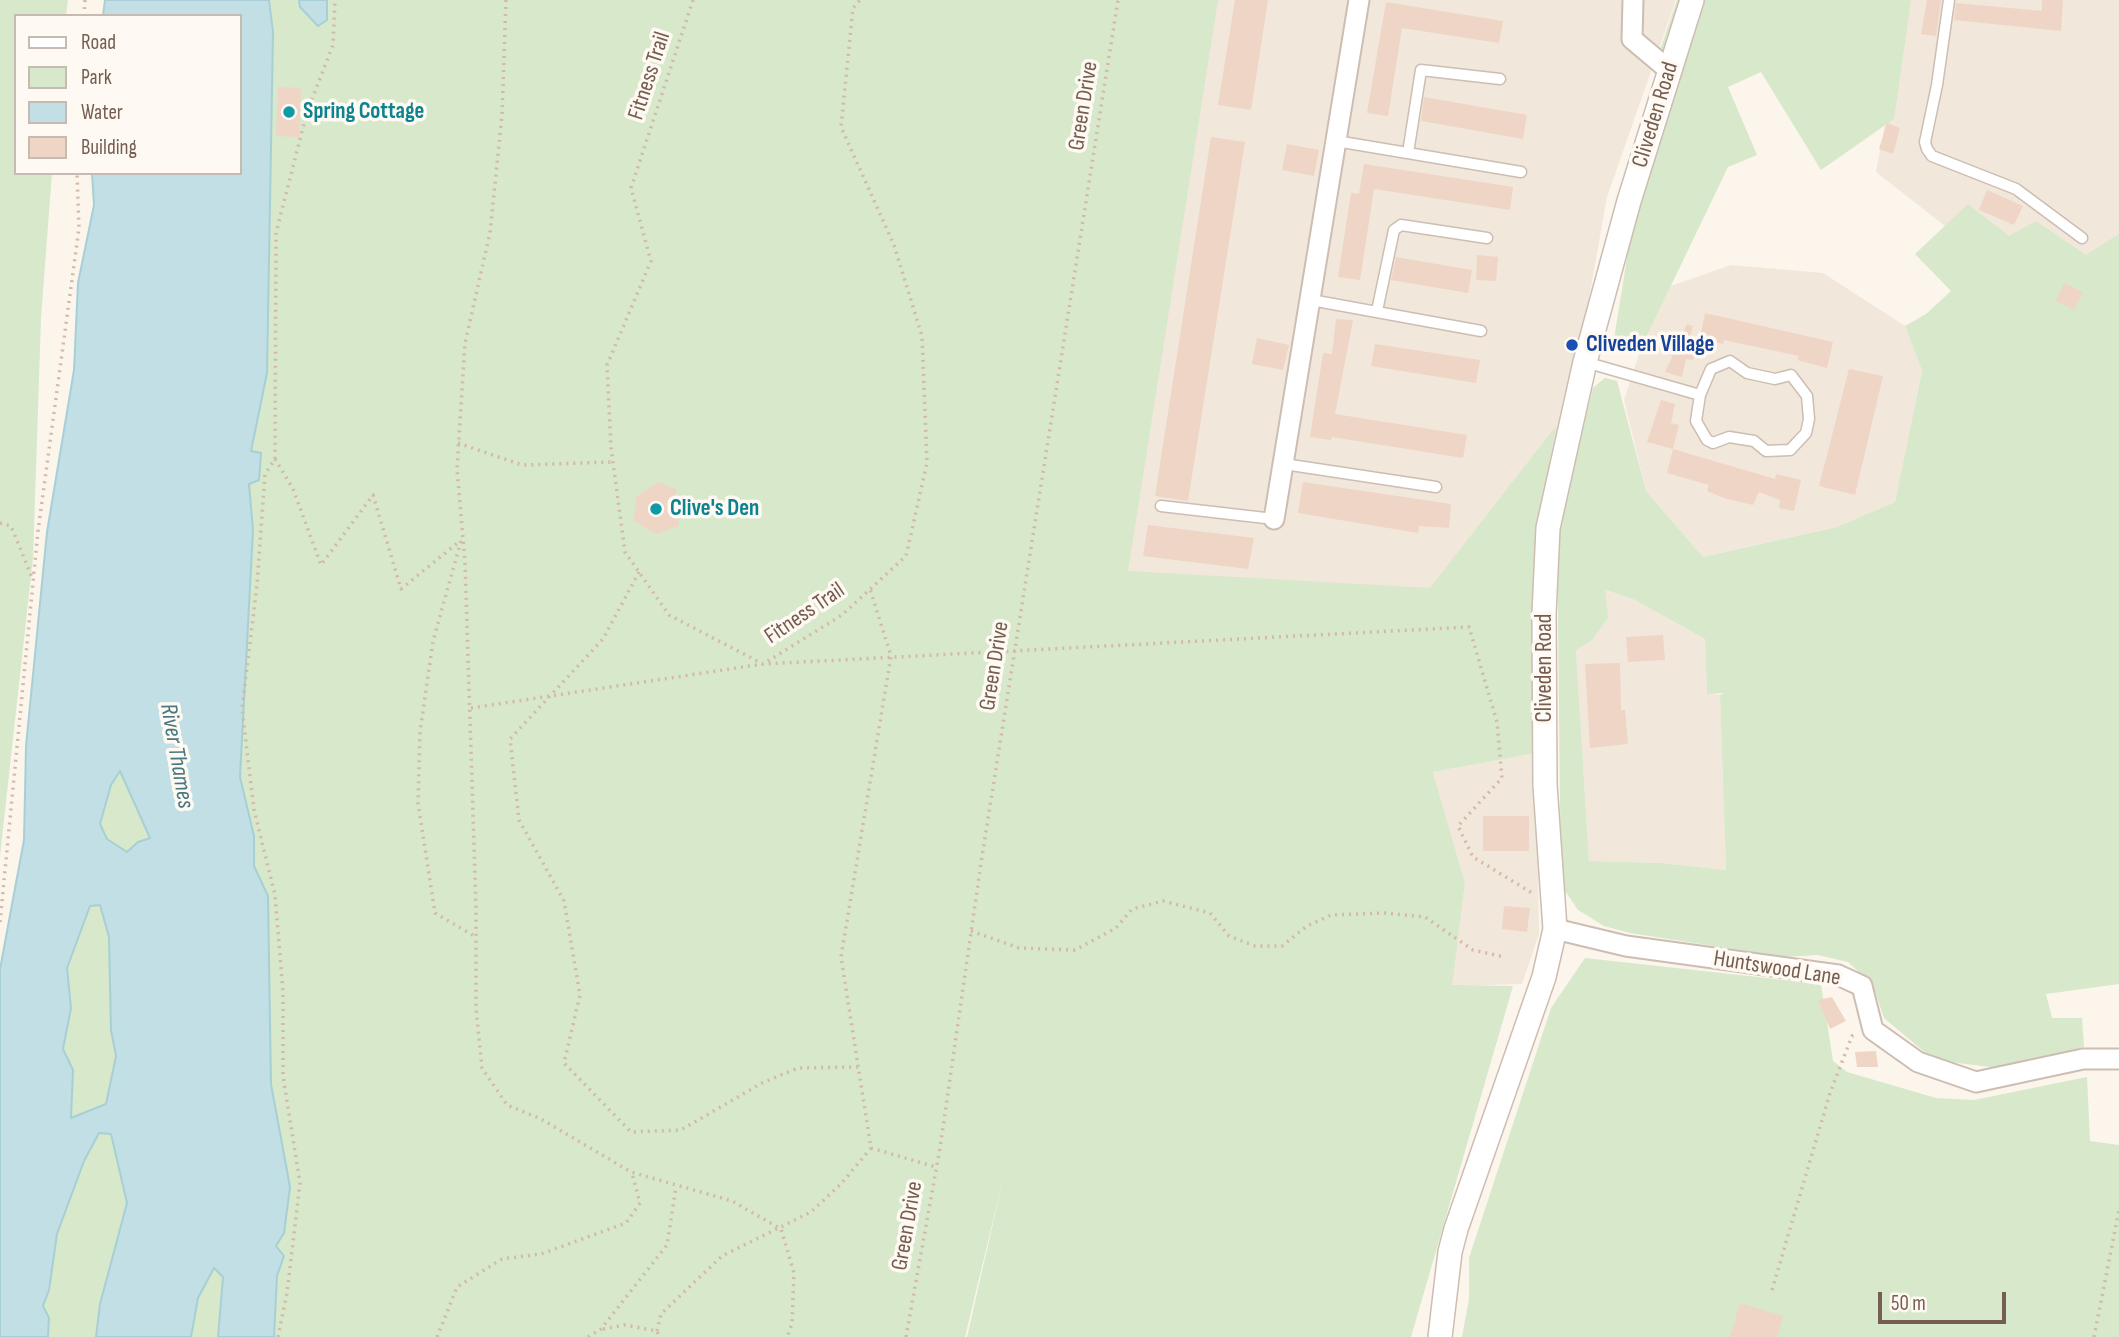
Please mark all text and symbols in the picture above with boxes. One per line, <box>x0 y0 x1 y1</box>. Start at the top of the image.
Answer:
legend <box>14 14 242 175</box>
street label: Fitness Trail <box>623 29 677 123</box>
text: Road <box>81 30 116 55</box>
street label: Green Drive <box>1063 59 1105 153</box>
street label: Cliveden Road <box>1627 59 1685 171</box>
text: Park <box>81 65 112 90</box>
place label: Spring Cottage <box>303 98 424 126</box>
text: Water <box>81 100 123 125</box>
marker: Spring Cottage <box>281 104 297 120</box>
text: Building <box>81 135 137 160</box>
place label: Cliveden Village <box>1586 331 1714 359</box>
marker: Cliveden Village <box>1564 337 1580 353</box>
place label: Clive's Den <box>670 495 759 523</box>
marker: Clive's Den <box>648 501 664 517</box>
street label: Fitness Trail <box>760 577 850 651</box>
street label: Cliveden Road <box>1531 614 1559 722</box>
street label: Green Drive <box>974 619 1016 713</box>
water label: River Thames <box>153 701 199 811</box>
street label: Huntswood Lane <box>1712 945 1842 993</box>
street label: Green Drive <box>887 1179 929 1273</box>
scale bar <box>1881 1278 2009 1322</box>
text: 50 m <box>1891 1291 1926 1316</box>

